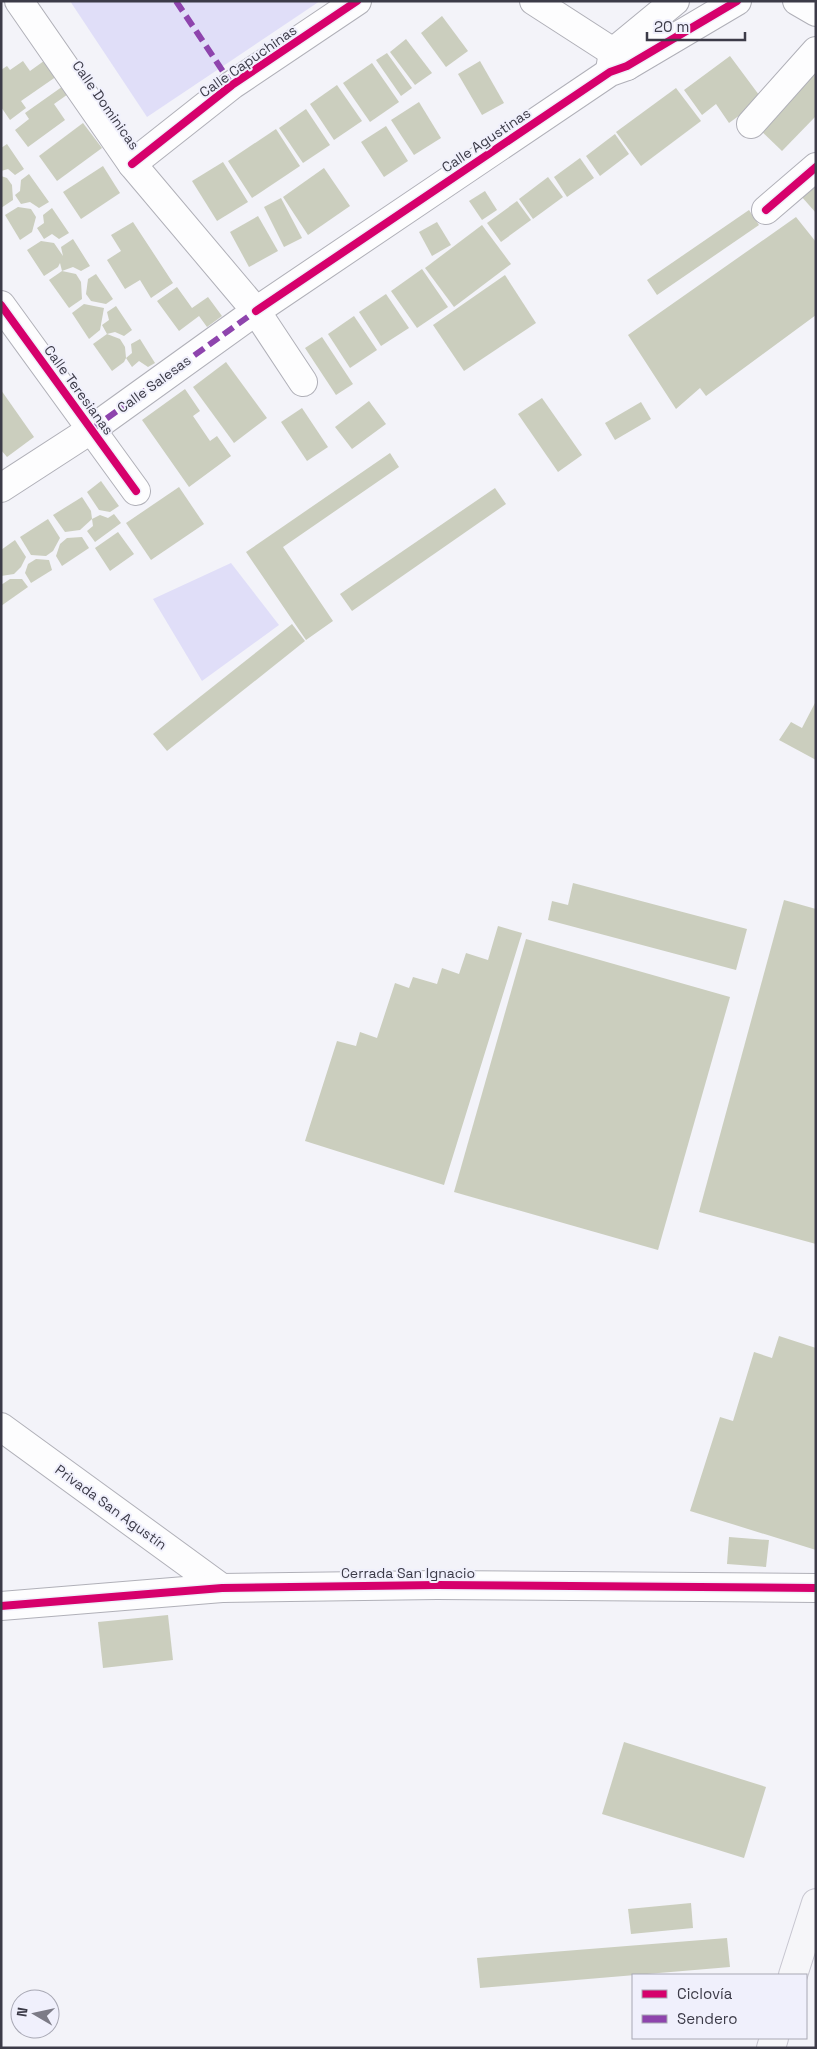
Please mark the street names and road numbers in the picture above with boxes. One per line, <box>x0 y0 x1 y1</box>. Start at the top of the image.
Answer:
street label: Calle Capuchinas <box>196 21 300 101</box>
street label: Calle Dominicas <box>69 57 143 153</box>
street label: Calle Agustinas <box>438 104 534 176</box>
street label: Calle Teresianas <box>40 342 118 438</box>
street label: Calle Salesas <box>114 351 194 417</box>
street label: Privada San Agustín <box>52 1460 170 1554</box>
street label: Cerrada San Ignacio <box>341 1564 475 1582</box>

